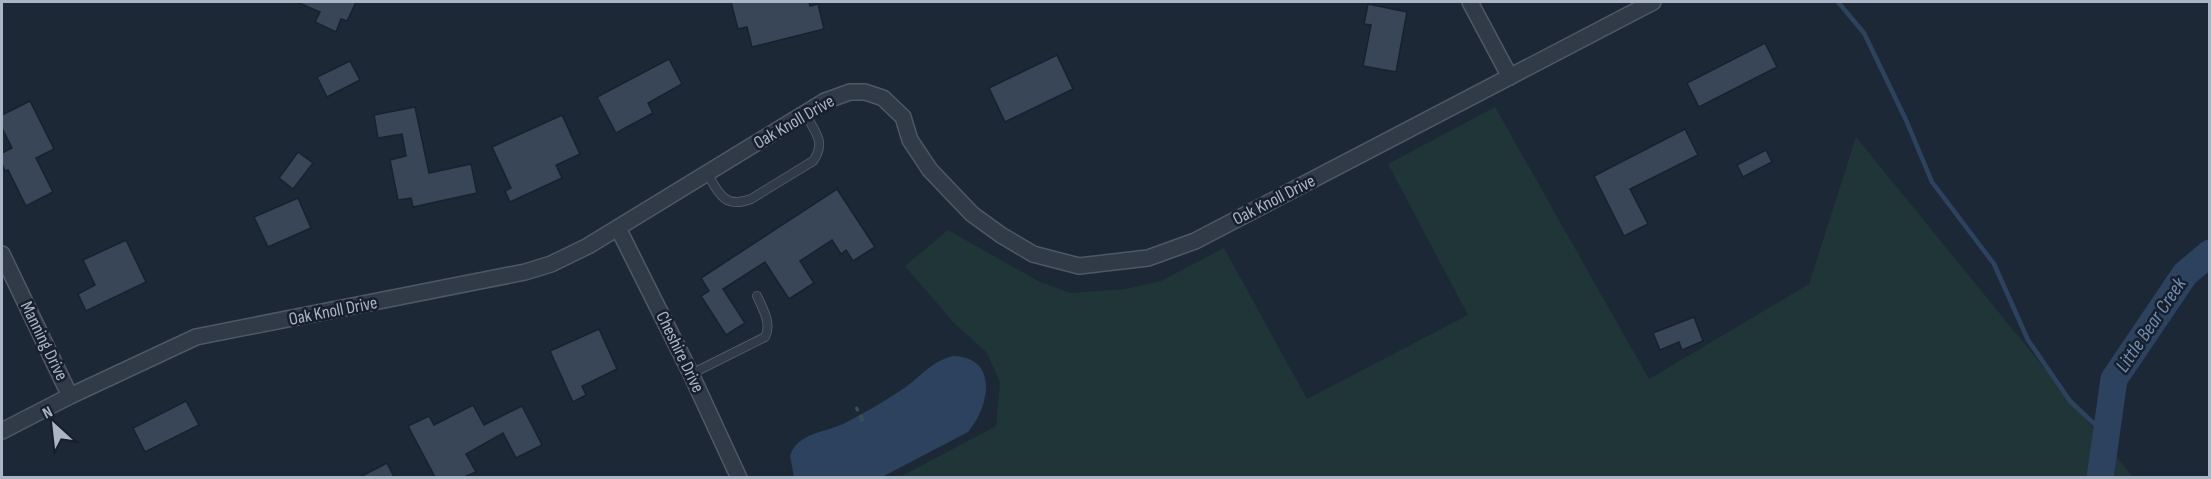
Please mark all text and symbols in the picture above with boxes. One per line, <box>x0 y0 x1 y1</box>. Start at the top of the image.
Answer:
street label: Oak Knoll Drive <box>750 91 838 153</box>
street label: Oak Knoll Drive <box>1229 170 1319 230</box>
water label: Little Bear Creek <box>2111 273 2192 377</box>
street label: Oak Knoll Drive <box>287 292 379 330</box>
street label: Manning Drive <box>16 298 72 384</box>
street label: Cheshire Drive <box>651 308 709 396</box>
north arrow <box>24 395 84 455</box>
text: N <box>40 403 56 423</box>

